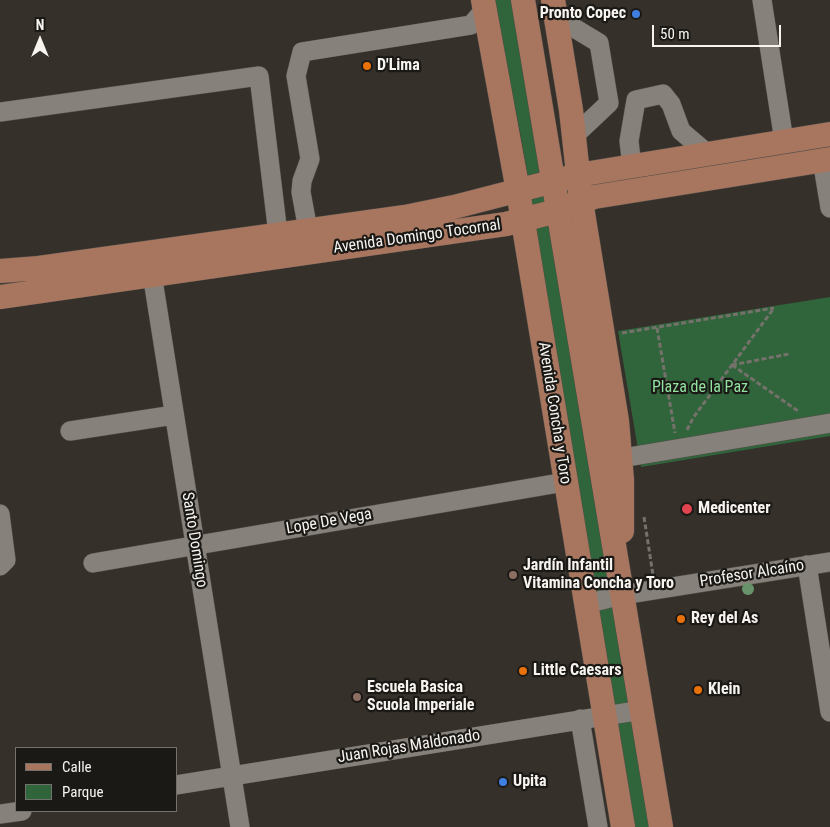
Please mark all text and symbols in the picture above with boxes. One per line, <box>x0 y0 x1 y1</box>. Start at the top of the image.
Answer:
place label: Pronto Copec <box>540 4 626 24</box>
marker: Pronto Copec <box>630 8 642 20</box>
north arrow <box>15 15 65 65</box>
scale bar <box>655 15 784 47</box>
text: N <box>36 17 44 33</box>
text: 50 m <box>660 25 690 43</box>
place label: D'Lima <box>377 56 420 76</box>
marker: D'Lima <box>361 60 373 72</box>
street label: Avenida Domingo Tocornal <box>332 216 502 258</box>
street label: Avenida Concha y Toro <box>533 341 575 485</box>
park label: Plaza de la Paz <box>652 378 748 398</box>
street label: Santo Domingo <box>177 491 211 589</box>
place label: Medicenter <box>698 499 770 519</box>
marker: Medicenter <box>680 502 694 516</box>
street label: Lope De Vega <box>285 505 373 539</box>
place label: Jardín Infantil Vitamina Concha y Toro <box>523 556 674 594</box>
street label: Profesor Alcaíno <box>698 556 806 592</box>
marker: Jardín Infantil Vitamina Concha y Toro <box>507 569 519 581</box>
place label: Rey del As <box>691 609 758 629</box>
marker: Rey del As <box>675 613 687 625</box>
place label: Little Caesars <box>533 661 622 681</box>
marker: Little Caesars <box>517 665 529 677</box>
place label: Escuela Basica Scuola Imperiale <box>367 678 474 716</box>
place label: Klein <box>708 680 740 700</box>
marker: Klein <box>692 684 704 696</box>
marker: Escuela Basica Scuola Imperiale <box>351 691 363 703</box>
street label: Juan Rojas Maldonado <box>336 726 482 768</box>
legend <box>15 747 178 812</box>
text: Calle <box>62 758 92 776</box>
place label: Upita <box>513 772 547 792</box>
marker: Upita <box>497 776 509 788</box>
text: Parque <box>62 783 104 801</box>

